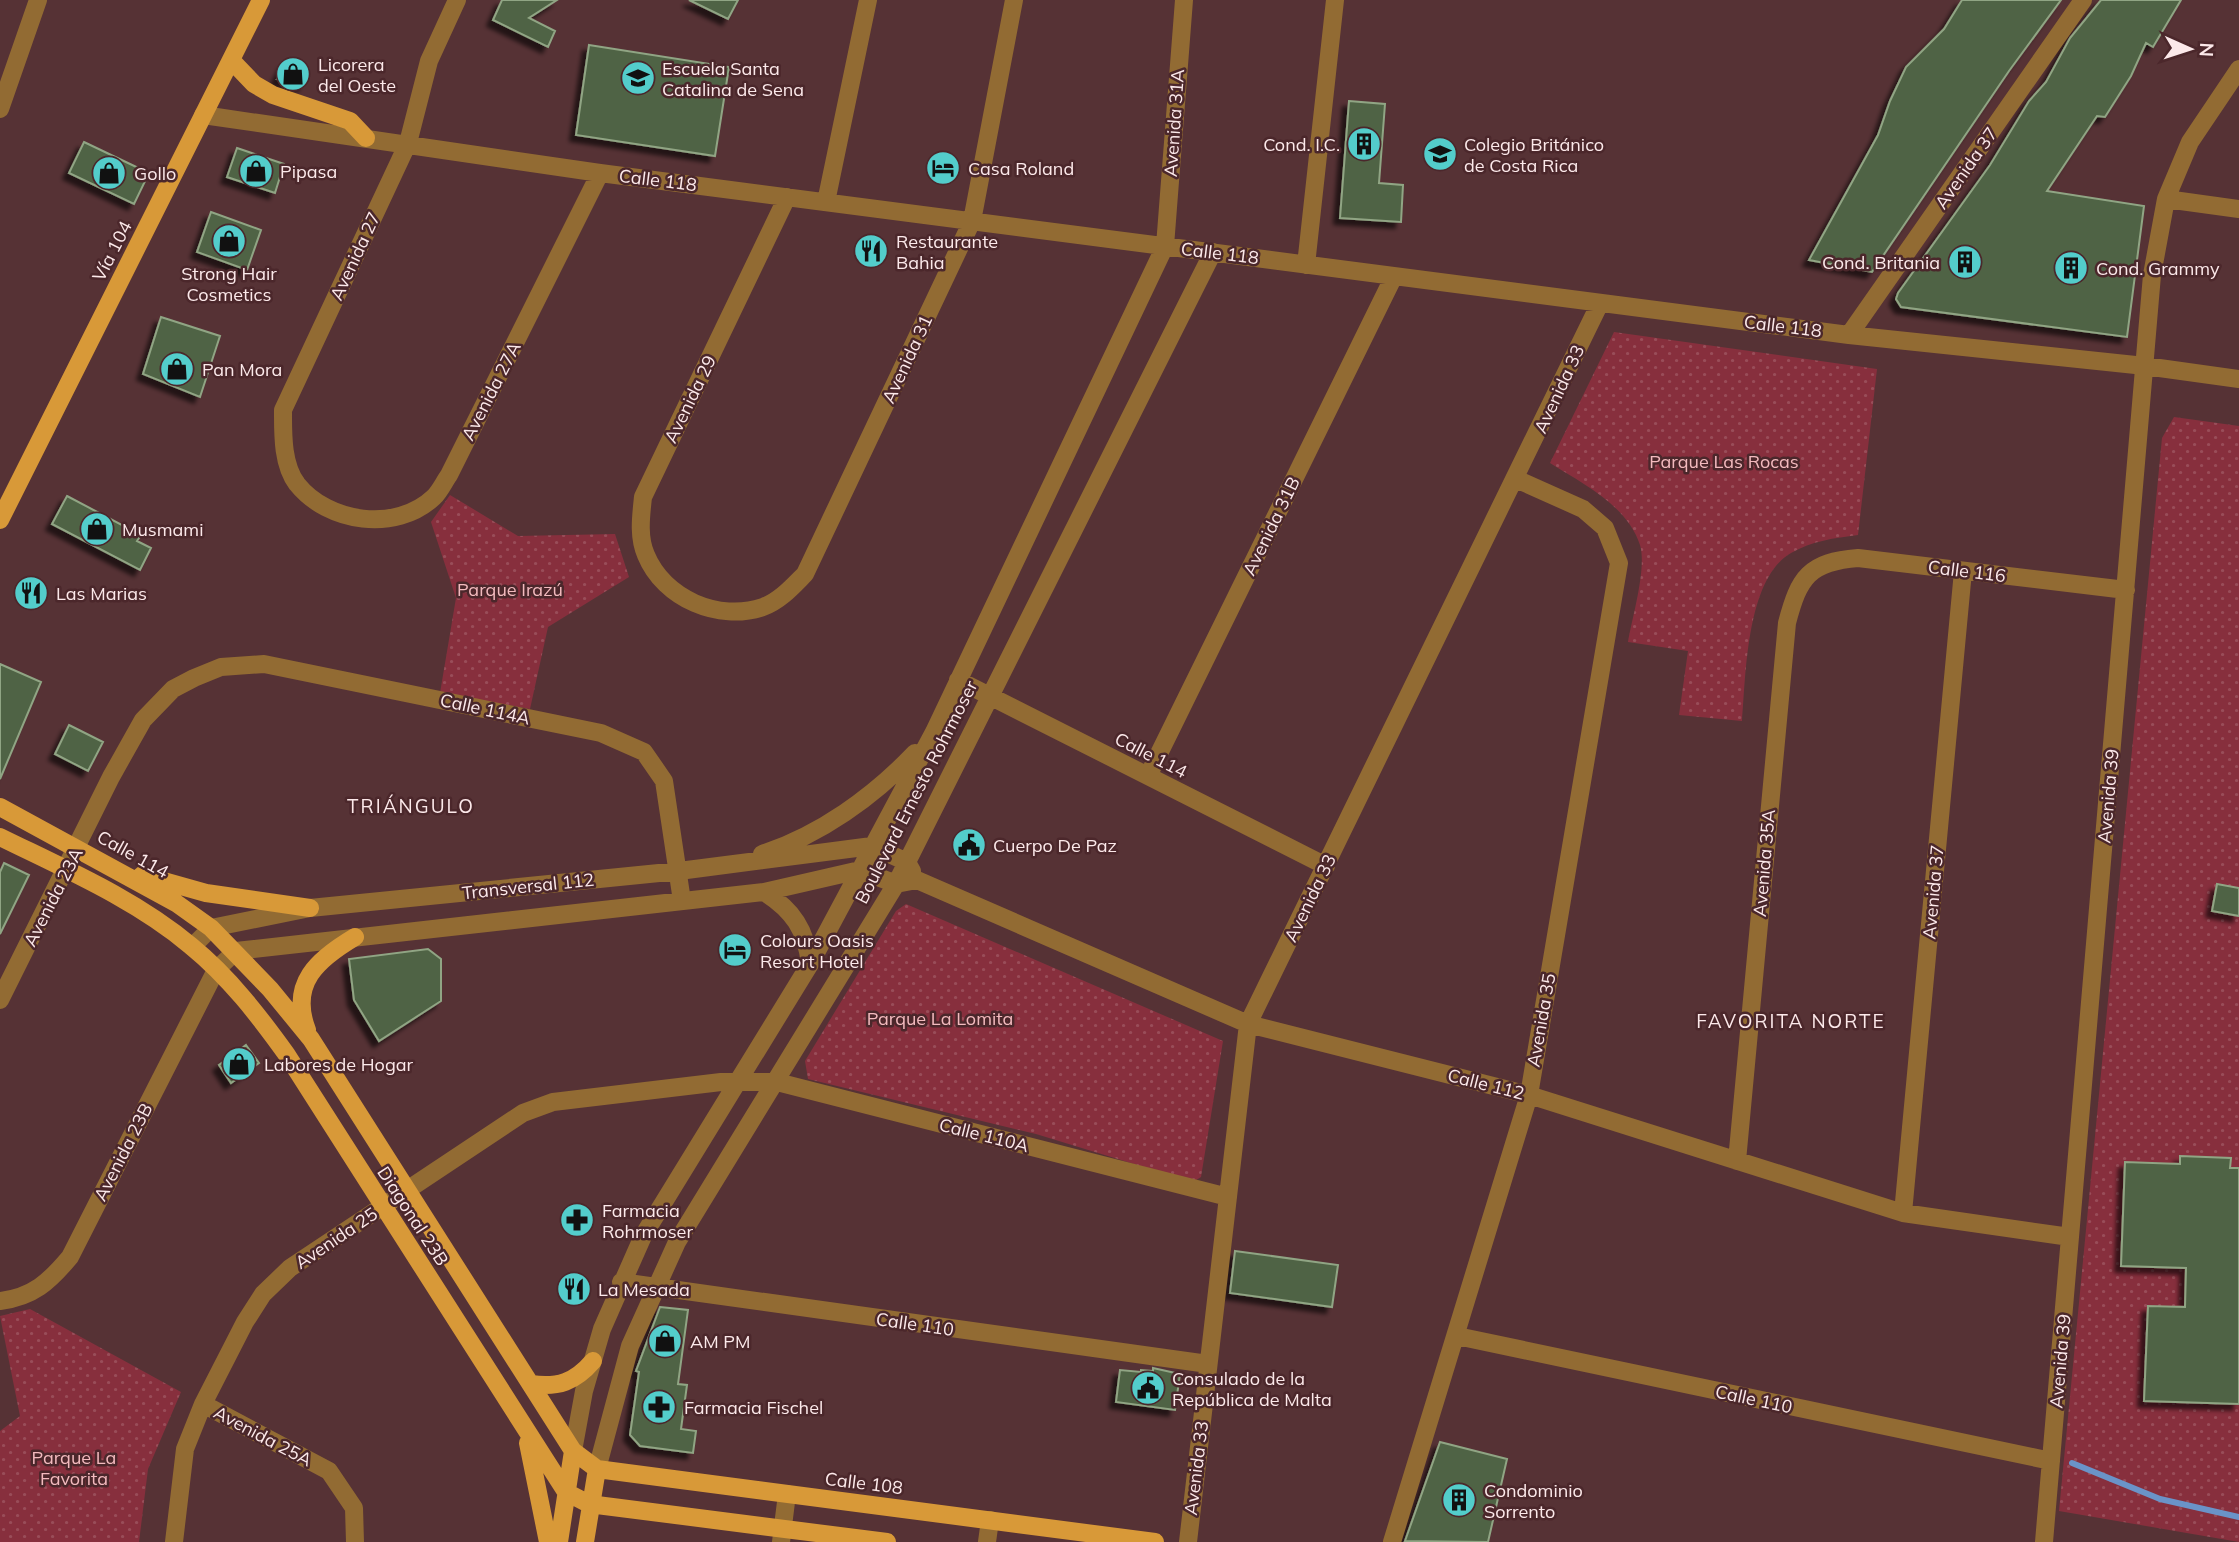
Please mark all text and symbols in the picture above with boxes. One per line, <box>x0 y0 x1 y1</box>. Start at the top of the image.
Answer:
north arrow <box>2155 14 2225 84</box>
text: N <box>2195 42 2219 58</box>
place label: Licorera del Oeste <box>318 53 396 97</box>
shop icon: Licorera del Oeste <box>274 55 312 93</box>
place label: Escuela Santa Catalina de Sena <box>662 57 804 101</box>
school or university icon: Escuela Santa Catalina de Sena <box>619 59 657 97</box>
street label: Avenida 31A <box>1159 68 1189 178</box>
street label: Avenida 37 <box>1929 123 2003 213</box>
building icon: Cond. I.C. <box>1345 125 1383 163</box>
place label: Cond. I.C. <box>1263 133 1340 156</box>
place label: Colegio Británico de Costa Rica <box>1464 133 1604 177</box>
school or university icon: Colegio Británico de Costa Rica <box>1421 135 1459 173</box>
hotel icon: Casa Roland <box>924 149 962 187</box>
shop icon: Pipasa <box>237 152 275 190</box>
shop icon: Gollo <box>90 154 128 192</box>
place label: Casa Roland <box>968 157 1074 180</box>
place label: Pipasa <box>280 160 337 183</box>
place label: Gollo <box>134 162 176 185</box>
street label: Calle 118 <box>618 164 698 196</box>
street label: Avenida 27 <box>325 208 385 304</box>
street label: Vía 104 <box>87 217 137 285</box>
shop icon: Strong Hair Cosmetics <box>210 222 248 260</box>
place label: Restaurante Bahia <box>896 230 998 274</box>
restaurant icon: Restaurante Bahia <box>852 232 890 270</box>
street label: Calle 118 <box>1180 237 1260 269</box>
building icon: Cond. Britania <box>1946 243 1984 281</box>
building icon: Cond. Grammy <box>2052 249 2090 287</box>
place label: Cond. Britania <box>1822 251 1940 274</box>
place label: Cond. Grammy <box>2096 257 2220 280</box>
place label: Strong Hair Cosmetics <box>181 262 277 306</box>
street label: Calle 118 <box>1743 310 1823 342</box>
street label: Avenida 31 <box>877 311 937 407</box>
street label: Avenida 27A <box>456 338 526 444</box>
street label: Avenida 33 <box>1529 341 1589 437</box>
shop icon: Pan Mora <box>158 350 196 388</box>
street label: Avenida 29 <box>659 351 721 447</box>
place label: Pan Mora <box>202 358 282 381</box>
park label: Parque Las Rocas <box>1649 450 1799 473</box>
street label: Avenida 31B <box>1237 473 1305 579</box>
shop icon: Musmami <box>78 510 116 548</box>
place label: Musmami <box>122 518 203 541</box>
street label: Calle 116 <box>1927 555 2007 587</box>
restaurant icon: Las Marias <box>12 574 50 612</box>
park label: Parque Irazú <box>457 578 563 601</box>
place label: Las Marias <box>56 582 147 605</box>
street label: Boulevard Ernesto Rohrmoser <box>850 676 983 907</box>
street label: Calle 114A <box>438 688 532 730</box>
street label: Calle 114 <box>1111 727 1191 783</box>
street label: Avenida 39 <box>2092 748 2124 844</box>
district label: TRIÁNGULO <box>347 794 475 818</box>
street label: Avenida 35A <box>1748 808 1780 918</box>
street label: Calle 114 <box>93 825 173 883</box>
public building icon: Cuerpo De Paz <box>950 826 988 864</box>
place label: Cuerpo De Paz <box>993 834 1117 857</box>
street label: Avenida 23A <box>18 844 88 950</box>
street label: Avenida 37 <box>1917 844 1949 940</box>
street label: Avenida 33 <box>1279 850 1341 946</box>
street label: Transversal 112 <box>461 868 595 904</box>
place label: Colours Oasis Resort Hotel <box>760 929 874 973</box>
hotel icon: Colours Oasis Resort Hotel <box>716 931 754 969</box>
street label: Avenida 35 <box>1521 971 1561 1069</box>
park label: Parque La Lomita <box>867 1007 1013 1030</box>
district label: FAVORITA NORTE <box>1696 1009 1886 1033</box>
shop icon: Labores de Hogar <box>220 1045 258 1083</box>
place label: Labores de Hogar <box>264 1053 414 1076</box>
street label: Calle 112 <box>1445 1063 1527 1105</box>
street label: Avenida 23B <box>88 1099 158 1205</box>
street label: Calle 110A <box>937 1113 1031 1157</box>
street label: Diagonal 23B <box>372 1162 454 1270</box>
place label: Farmacia Rohrmoser <box>602 1199 693 1243</box>
pharmacy icon: Farmacia Rohrmoser <box>558 1201 596 1239</box>
street label: Avenida 25 <box>290 1202 382 1274</box>
restaurant icon: La Mesada <box>555 1270 593 1308</box>
place label: La Mesada <box>598 1278 690 1301</box>
street label: Calle 110 <box>875 1307 955 1341</box>
street label: Avenida 39 <box>2044 1313 2076 1409</box>
shop icon: AM PM <box>646 1322 684 1360</box>
place label: AM PM <box>690 1330 751 1353</box>
place label: Consulado de la República de Malta <box>1172 1367 1332 1411</box>
public building icon: Consulado de la República de Malta <box>1129 1369 1167 1407</box>
street label: Calle 110 <box>1713 1380 1795 1418</box>
pharmacy icon: Farmacia Fischel <box>640 1388 678 1426</box>
place label: Farmacia Fischel <box>684 1396 823 1419</box>
street label: Avenida 25A <box>210 1401 316 1471</box>
street label: Avenida 33 <box>1179 1420 1213 1516</box>
park label: Parque La Favorita <box>32 1446 116 1490</box>
street label: Calle 108 <box>824 1467 904 1499</box>
place label: Condominio Sorrento <box>1484 1479 1583 1523</box>
building icon: Condominio Sorrento <box>1440 1481 1478 1519</box>

